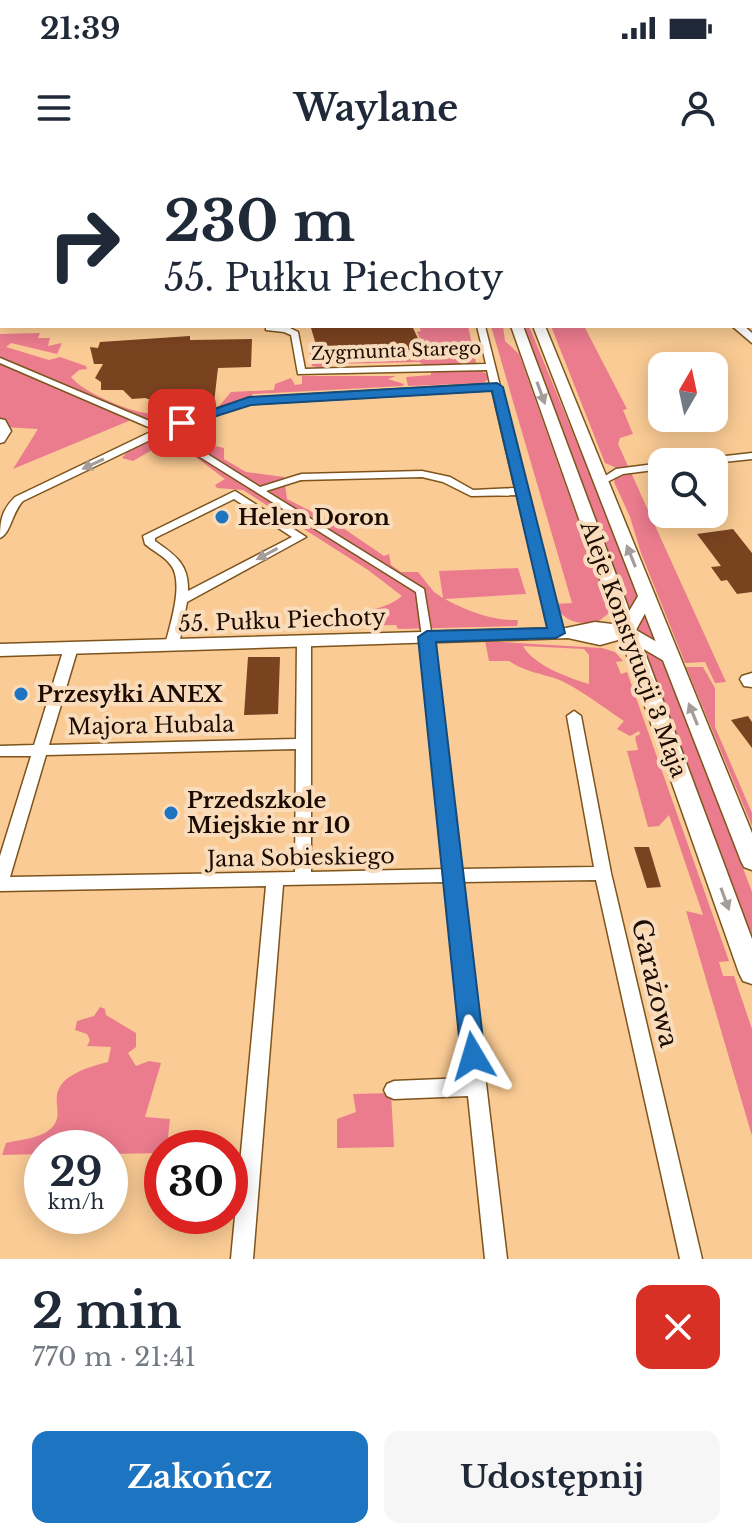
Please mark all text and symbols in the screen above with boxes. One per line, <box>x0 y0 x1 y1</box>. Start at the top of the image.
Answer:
text: 21:39 <box>40 10 120 47</box>
icon: menu <box>32 86 76 130</box>
text: Waylane <box>294 86 458 131</box>
icon: person <box>676 86 720 130</box>
text: 230 m <box>164 187 355 256</box>
icon: right <box>32 192 136 296</box>
text: 55. Pułku Piechoty <box>164 256 504 301</box>
street label: Zygmunta Starego <box>311 337 481 365</box>
north arrow <box>648 352 728 432</box>
map controls <box>648 352 728 528</box>
one-way arrow <box>535 381 548 405</box>
pin <box>148 389 216 457</box>
icon: arrive <box>160 401 204 445</box>
button: search <box>648 448 728 528</box>
one-way arrow <box>81 457 105 471</box>
place label: Helen Doron <box>238 504 390 531</box>
marker: Helen Doron <box>213 508 231 526</box>
street label: Aleje Konstytucji 3 Maja <box>574 516 693 782</box>
one-way arrow <box>624 544 637 568</box>
one-way arrow <box>255 548 278 561</box>
street label: 55. Pułku Piechoty <box>178 603 386 638</box>
place label: Przesyłki ANEX <box>37 681 223 708</box>
marker: Przesyłki ANEX <box>12 685 30 703</box>
one-way arrow <box>687 702 700 726</box>
street label: Majora Hubala <box>67 711 235 740</box>
place label: Przedszkole Miejskie nr 10 <box>187 787 350 839</box>
marker: Przedszkole Miejskie nr 10 <box>162 804 180 822</box>
street label: Jana Sobieskiego <box>204 842 395 873</box>
one-way arrow <box>720 888 732 912</box>
street label: Garażowa <box>625 916 685 1051</box>
position arrow <box>431 1014 515 1098</box>
speed limit sign: 30 <box>144 1130 248 1234</box>
text: 29 <box>50 1147 103 1197</box>
text: km/h <box>48 1190 104 1214</box>
text: 2 min <box>32 1281 181 1341</box>
button: close <box>636 1285 720 1369</box>
text: 770 m · 21:41 <box>32 1341 196 1373</box>
button: Zakończ <box>32 1431 368 1523</box>
button: Udostępnij <box>384 1431 720 1523</box>

